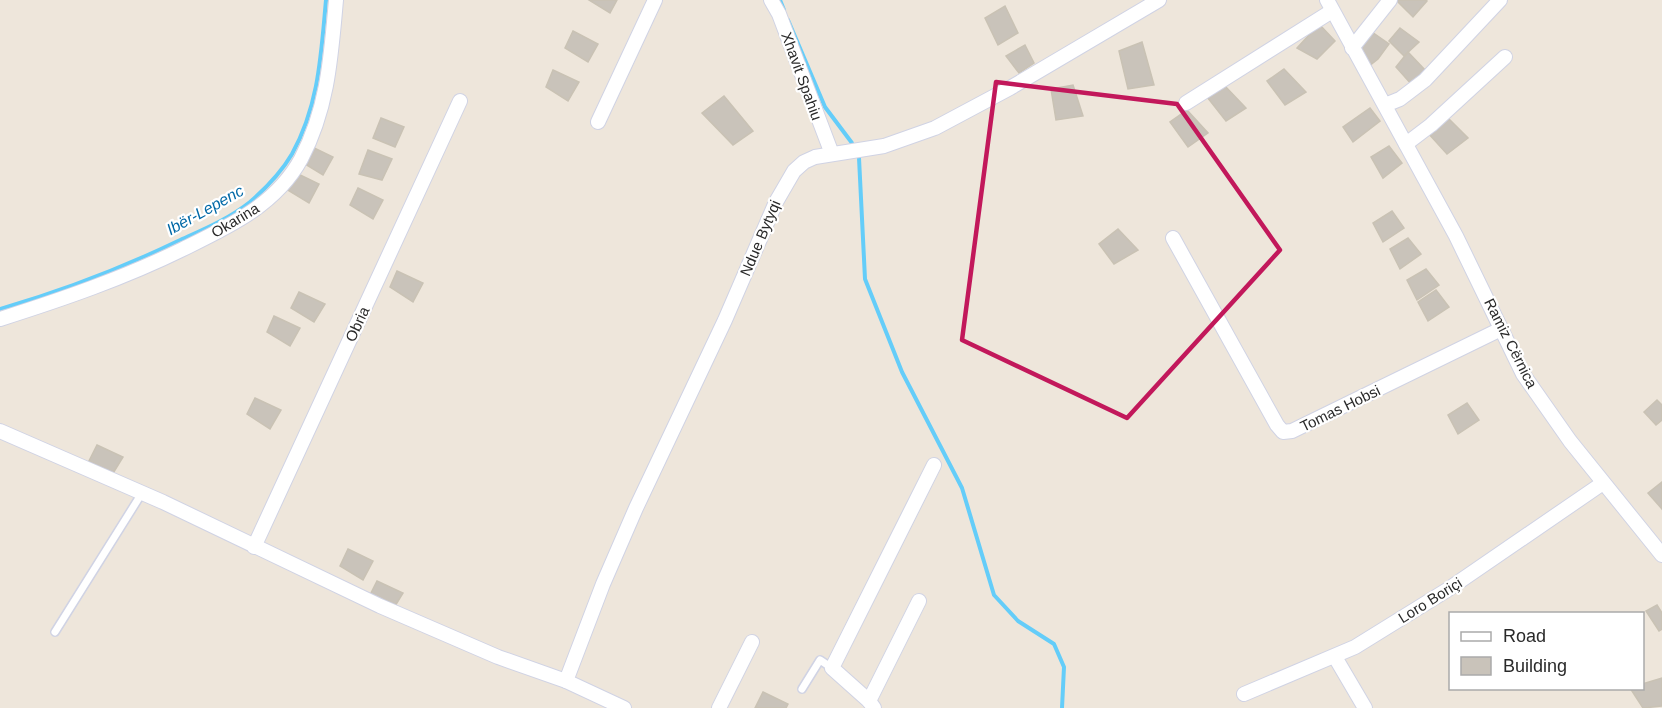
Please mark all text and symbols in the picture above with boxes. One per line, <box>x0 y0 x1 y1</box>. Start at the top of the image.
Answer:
street label: Xhavit Spahiu <box>778 30 826 122</box>
water label: Ibër-Lepenc <box>164 182 246 238</box>
street label: Ndue Bytyqi <box>736 197 784 279</box>
street label: Okarina <box>208 199 262 241</box>
street label: Ramiz Cërnica <box>1481 295 1541 391</box>
street label: Obria <box>342 303 373 344</box>
street label: Tomas Hobsi <box>1297 381 1383 435</box>
street label: Loro Boriçi <box>1395 574 1465 626</box>
legend <box>1449 612 1644 690</box>
text: Road <box>1503 626 1546 646</box>
text: Building <box>1503 656 1567 676</box>

